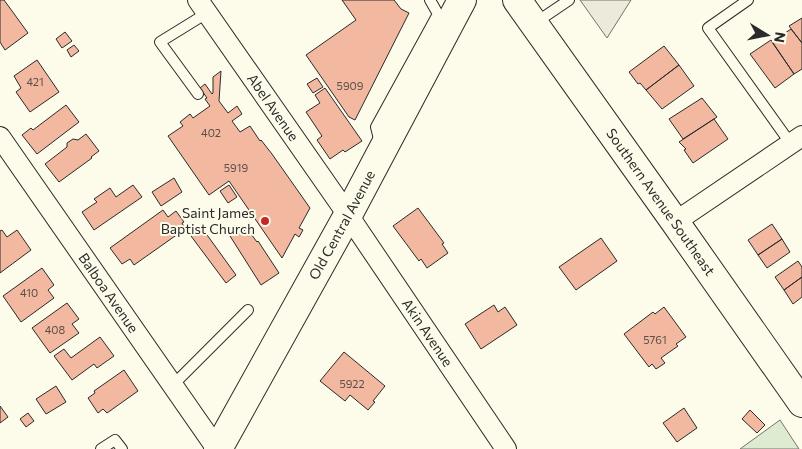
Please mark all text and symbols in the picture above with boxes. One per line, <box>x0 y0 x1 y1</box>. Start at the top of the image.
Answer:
north arrow <box>742 10 792 60</box>
text: N <box>771 31 790 44</box>
street label: Abel Avenue <box>244 70 303 144</box>
house number: 421 <box>26 75 44 88</box>
house number: 5909 <box>337 79 364 92</box>
street label: Southern Avenue Southeast <box>603 125 719 279</box>
house number: 402 <box>201 126 221 139</box>
house number: 5919 <box>224 161 249 174</box>
street label: Old Central Avenue <box>305 167 378 283</box>
place label: Saint James Baptist Church <box>161 204 255 237</box>
marker: Saint James Baptist Church <box>259 215 271 227</box>
street label: Balboa Avenue <box>75 250 143 336</box>
house number: 410 <box>20 286 38 299</box>
street label: Akin Avenue <box>399 295 457 369</box>
house number: 408 <box>45 323 66 336</box>
house number: 5761 <box>643 333 667 346</box>
house number: 5922 <box>339 377 365 390</box>

